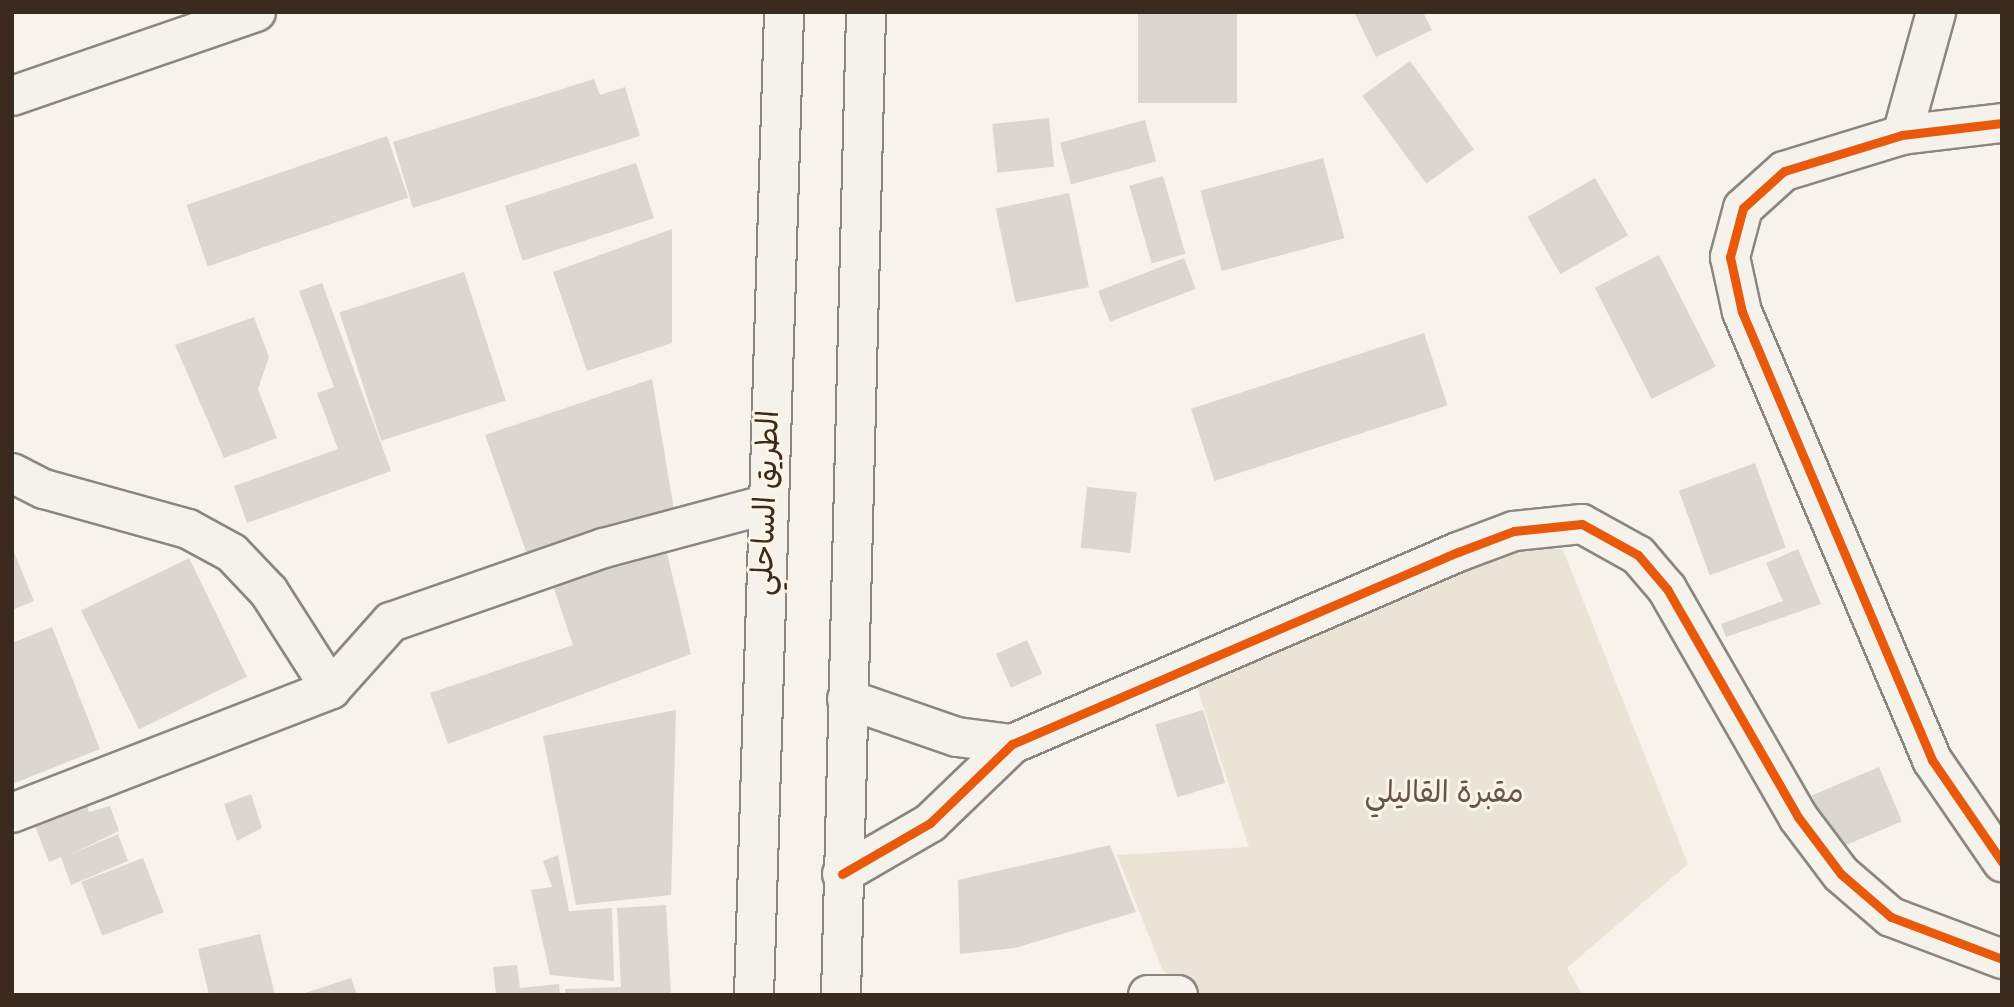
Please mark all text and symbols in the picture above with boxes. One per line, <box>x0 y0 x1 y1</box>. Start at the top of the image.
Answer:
street label: الطريق الساحلي <box>747 410 789 596</box>
park label: مقبرة القاليلي <box>1364 777 1524 813</box>

